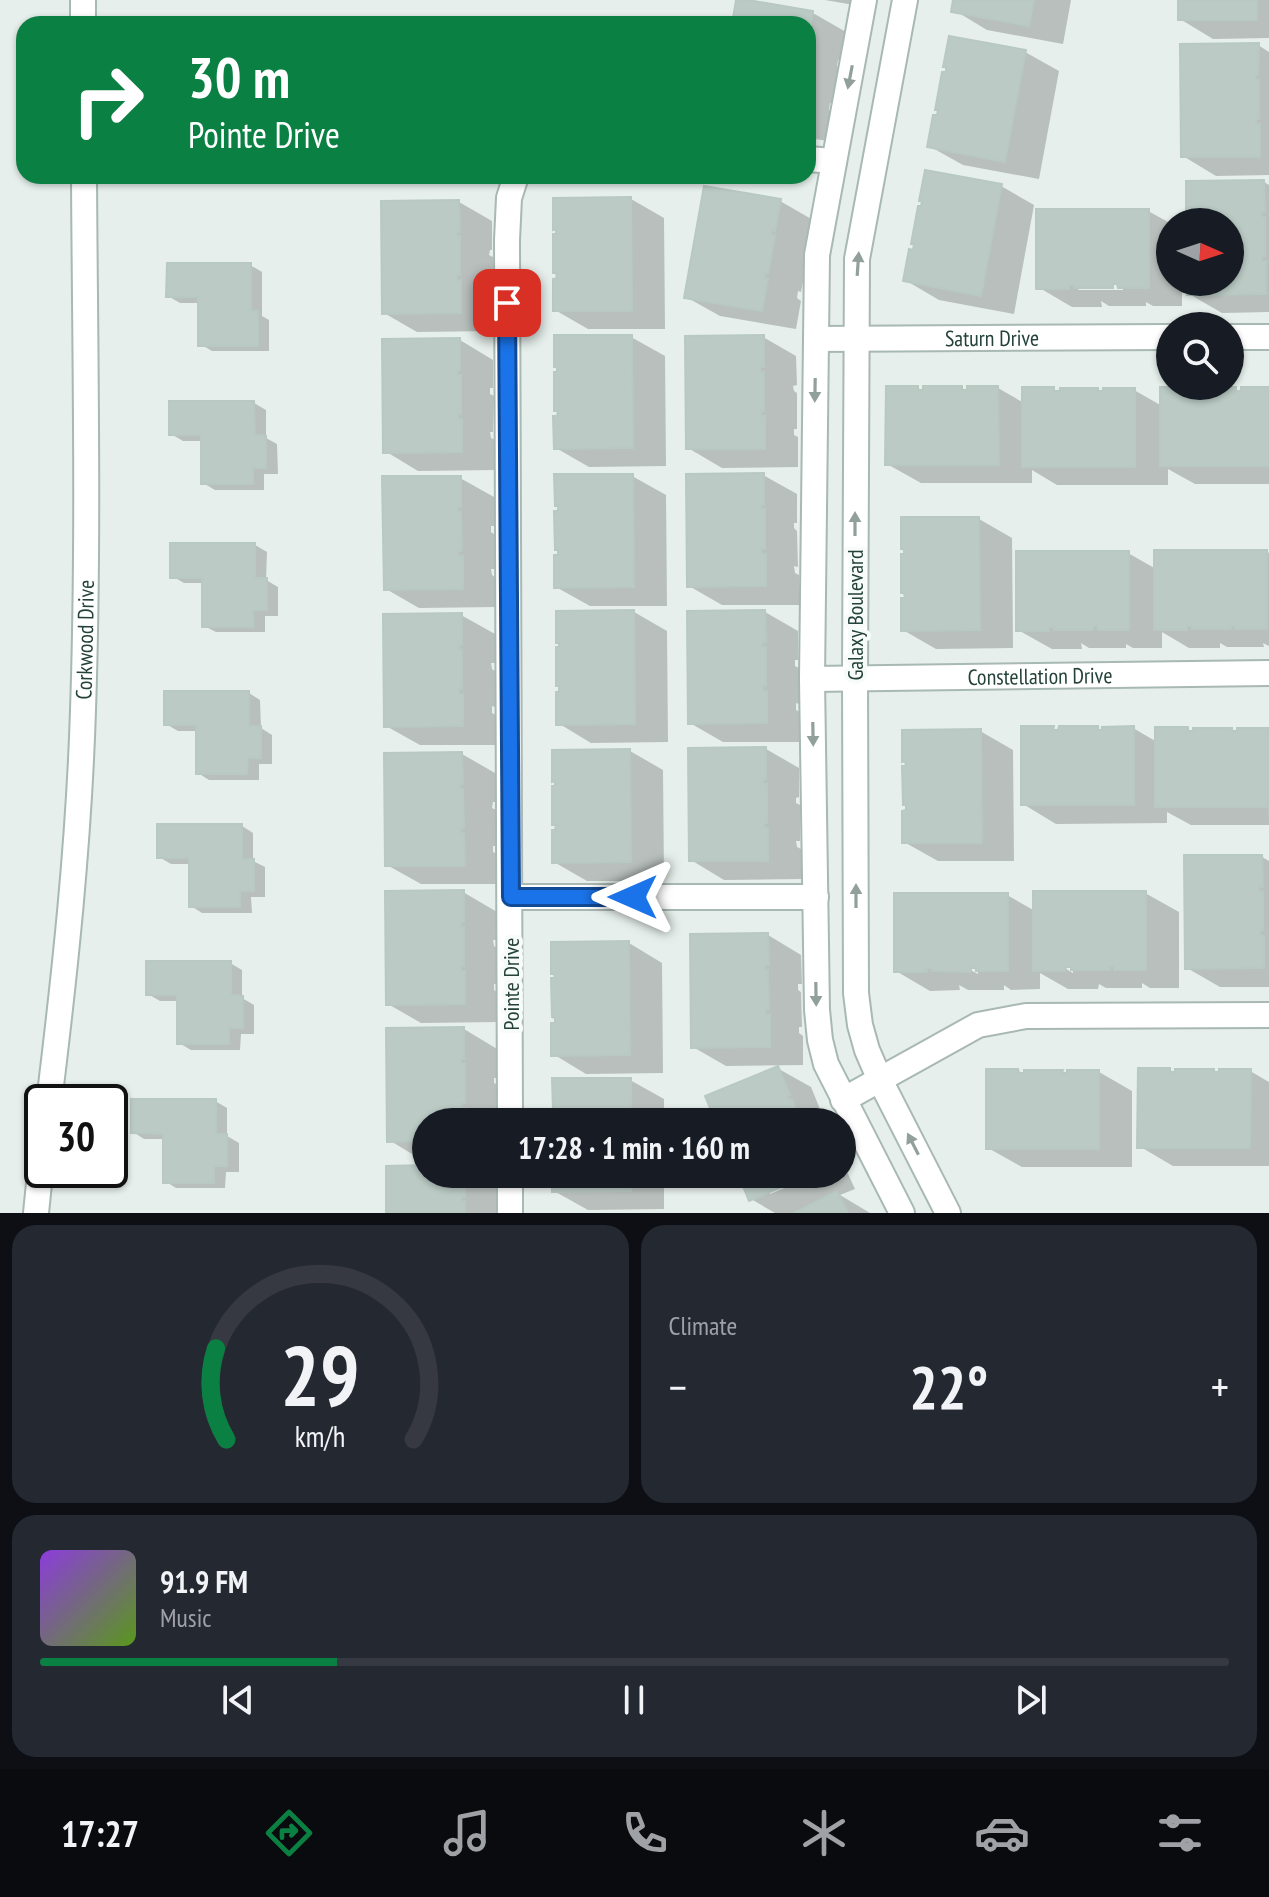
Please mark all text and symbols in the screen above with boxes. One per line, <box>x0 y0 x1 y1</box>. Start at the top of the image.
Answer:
text: 30 m <box>188 41 290 113</box>
icon: right <box>56 48 160 152</box>
one-way arrow <box>843 64 855 89</box>
text: Pointe Drive <box>188 111 340 158</box>
north arrow <box>1156 208 1244 296</box>
map controls <box>1156 208 1244 400</box>
one-way arrow <box>852 251 865 276</box>
pin <box>473 269 541 337</box>
icon: arrive <box>485 281 529 325</box>
button: search <box>1156 312 1244 400</box>
street label: Saturn Drive <box>945 324 1039 352</box>
one-way arrow <box>809 378 821 403</box>
one-way arrow <box>849 511 861 536</box>
street label: Galaxy Boulevard <box>841 549 869 681</box>
street label: Corkwood Drive <box>69 580 100 700</box>
street label: Constellation Drive <box>967 661 1113 691</box>
one-way arrow <box>807 722 819 747</box>
position arrow <box>591 855 675 939</box>
one-way arrow <box>850 883 862 908</box>
street label: Pointe Drive <box>497 938 525 1030</box>
one-way arrow <box>810 982 823 1007</box>
speed limit sign: 30 <box>24 1084 128 1188</box>
text: 17:28 · 1 min · 160 m <box>518 1128 750 1167</box>
one-way arrow <box>906 1132 919 1155</box>
text: Climate <box>669 1309 737 1342</box>
text: 29 <box>280 1321 360 1429</box>
text: 22° <box>909 1348 988 1426</box>
text: − <box>669 1358 687 1415</box>
text: + <box>1211 1358 1229 1415</box>
text: km/h <box>295 1418 346 1455</box>
text: 91.9 FM <box>160 1562 248 1601</box>
text: Music <box>160 1601 212 1634</box>
icon: previous <box>216 1678 260 1722</box>
icon: pause <box>612 1678 656 1722</box>
icon: next <box>1009 1678 1053 1722</box>
icon: directions <box>261 1805 317 1861</box>
icon: music <box>439 1805 495 1861</box>
icon: phone <box>617 1805 673 1861</box>
icon: climate <box>796 1805 852 1861</box>
icon: car <box>974 1805 1030 1861</box>
icon: filters <box>1152 1805 1208 1861</box>
text: 17:27 <box>61 1810 139 1857</box>

